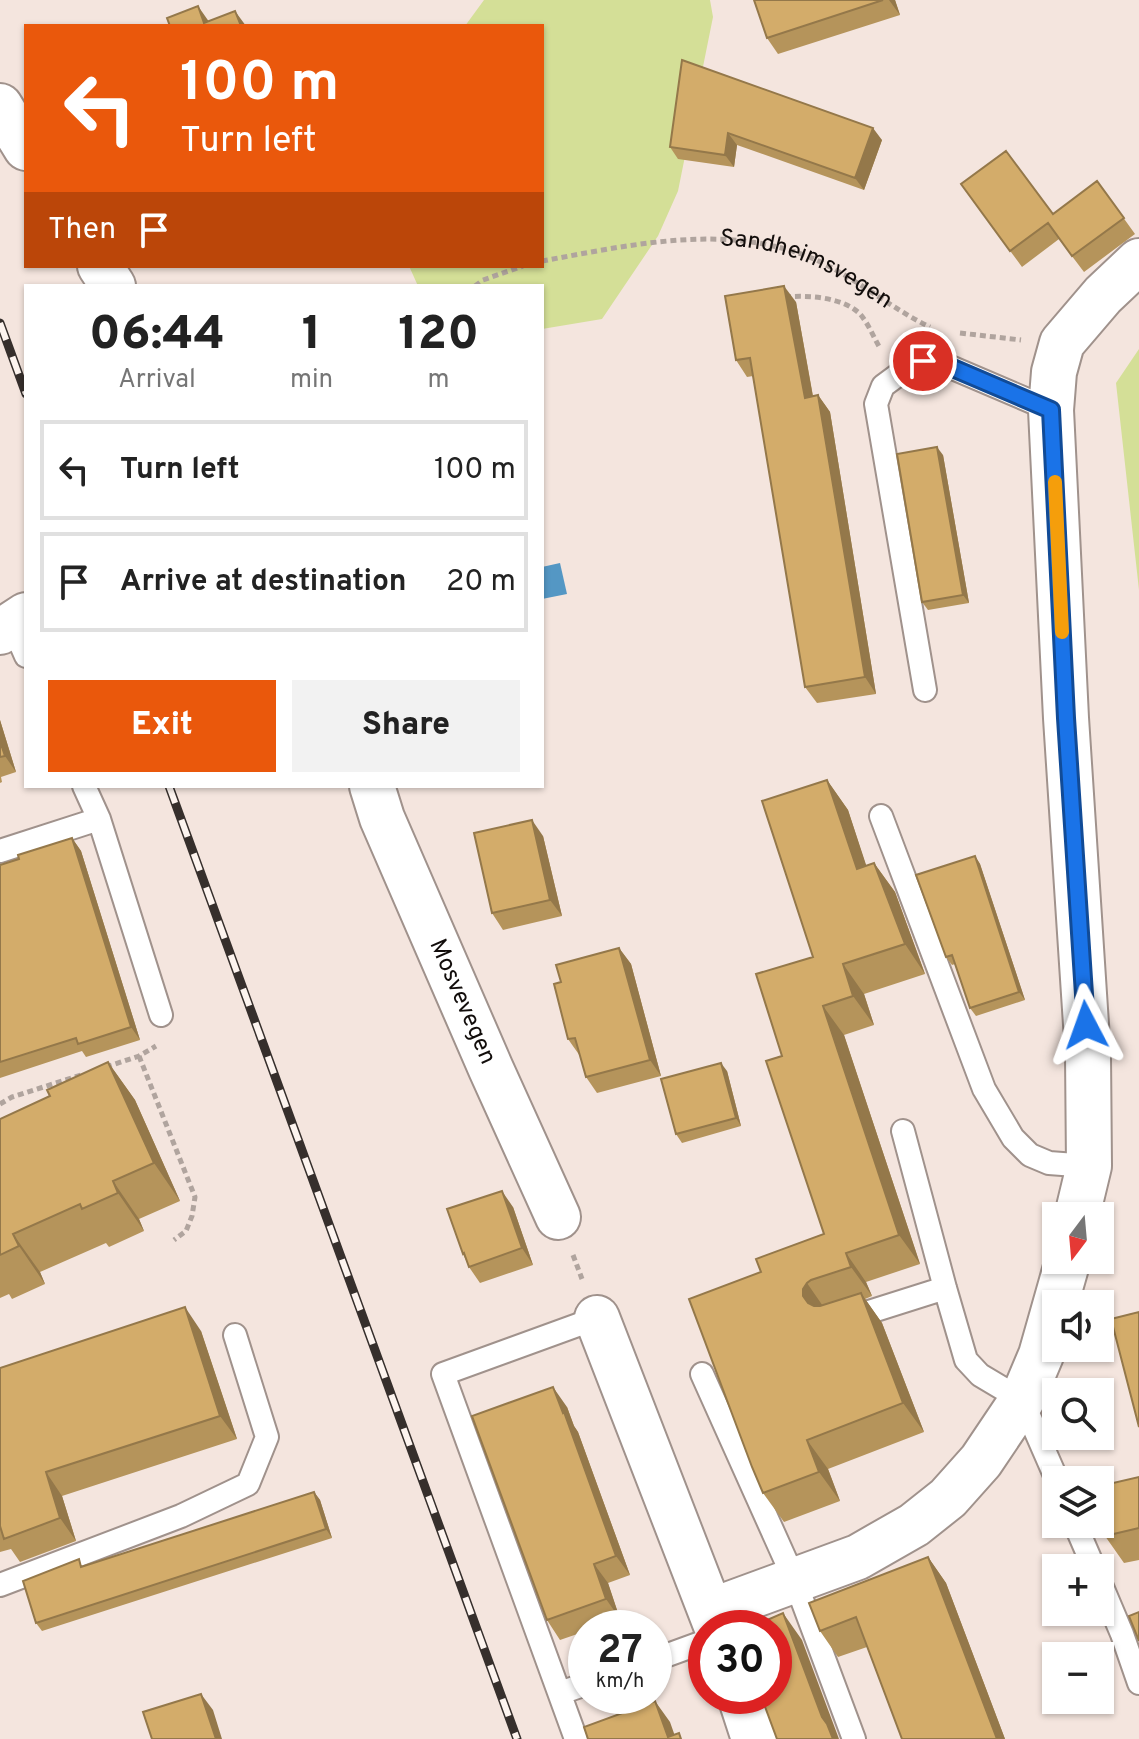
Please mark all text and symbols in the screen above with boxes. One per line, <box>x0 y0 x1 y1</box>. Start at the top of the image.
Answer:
text: 100 m <box>180 50 339 120</box>
icon: left <box>48 56 152 160</box>
text: Turn left <box>180 119 317 165</box>
icon: arrive <box>132 208 176 252</box>
text: Then <box>48 212 116 249</box>
street label: Sandheimsvegen <box>719 224 898 316</box>
text: 06:44 <box>89 306 225 366</box>
text: 1 <box>302 306 321 366</box>
text: 120 <box>398 306 479 366</box>
pin <box>889 327 957 395</box>
icon: arrive <box>901 339 945 383</box>
text: Arrival <box>118 364 196 397</box>
text: min <box>290 364 333 397</box>
text: m <box>428 364 450 397</box>
icon: left <box>52 448 96 492</box>
text: Turn left <box>120 452 240 489</box>
text: 100 m <box>434 452 516 489</box>
icon: arrive <box>52 560 96 604</box>
text: Arrive at destination <box>120 564 406 601</box>
text: 20 m <box>446 564 516 601</box>
button: Exit <box>48 680 276 772</box>
button: Share <box>292 680 520 772</box>
street label: Mosvevegen <box>421 935 502 1069</box>
position arrow <box>1044 983 1128 1067</box>
north arrow <box>1042 1202 1114 1274</box>
map controls <box>1042 1202 1114 1714</box>
button: sound <box>1042 1290 1114 1362</box>
button: search <box>1042 1378 1114 1450</box>
button: layers <box>1042 1466 1114 1538</box>
button: + <box>1042 1554 1114 1626</box>
speed limit sign: 30 <box>688 1610 792 1714</box>
text: 27 <box>597 1627 643 1677</box>
button: − <box>1042 1642 1114 1714</box>
text: km/h <box>596 1669 644 1695</box>

